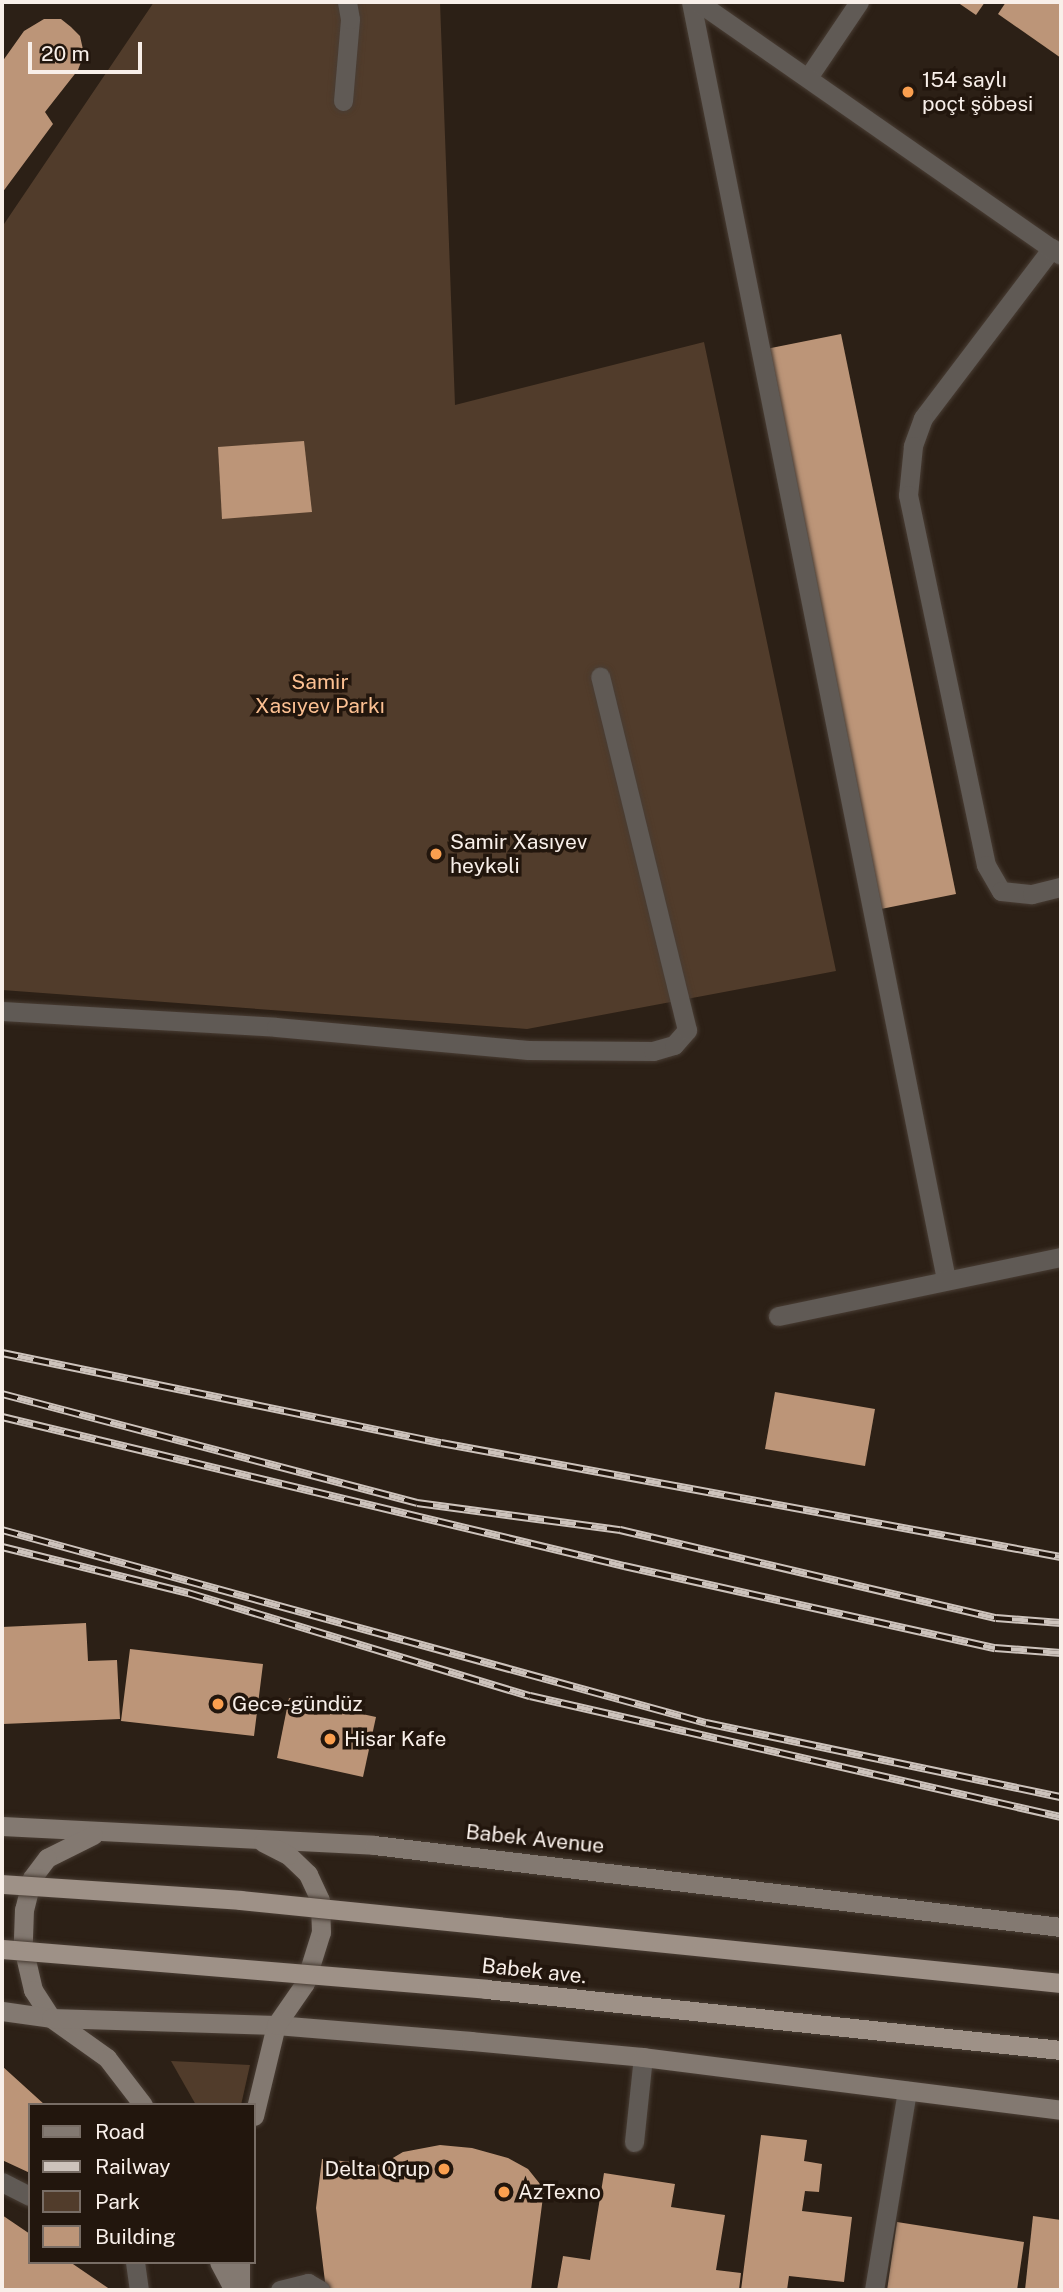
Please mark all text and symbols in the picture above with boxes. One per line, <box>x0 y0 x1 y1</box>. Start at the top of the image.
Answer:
scale bar <box>32 28 145 72</box>
text: 20 m <box>41 41 90 66</box>
place label: 154 saylı poçt şöbəsi <box>922 67 1033 117</box>
marker: 154 saylı poçt şöbəsi <box>900 84 916 100</box>
park label: Samir Xasıyev Parkı <box>255 669 385 719</box>
place label: Samir Xasıyev heykəli <box>450 829 587 879</box>
marker: Samir Xasıyev heykəli <box>428 846 444 862</box>
place label: Gecə-gündüz <box>232 1691 363 1717</box>
marker: Gecə-gündüz <box>210 1696 226 1712</box>
place label: Hisar Kafe <box>344 1726 446 1752</box>
marker: Hisar Kafe <box>322 1731 338 1747</box>
street label: Babek Avenue <box>464 1819 606 1859</box>
street label: Babek ave. <box>480 1953 588 1989</box>
legend <box>28 2103 256 2264</box>
text: Road <box>95 2119 145 2144</box>
text: Railway <box>95 2154 171 2179</box>
place label: Delta Qrup <box>325 2156 430 2182</box>
marker: Delta Qrup <box>436 2161 452 2177</box>
place label: AzTexno <box>518 2179 601 2205</box>
marker: AzTexno <box>496 2184 512 2200</box>
text: Park <box>95 2189 140 2214</box>
text: Building <box>95 2224 176 2249</box>

